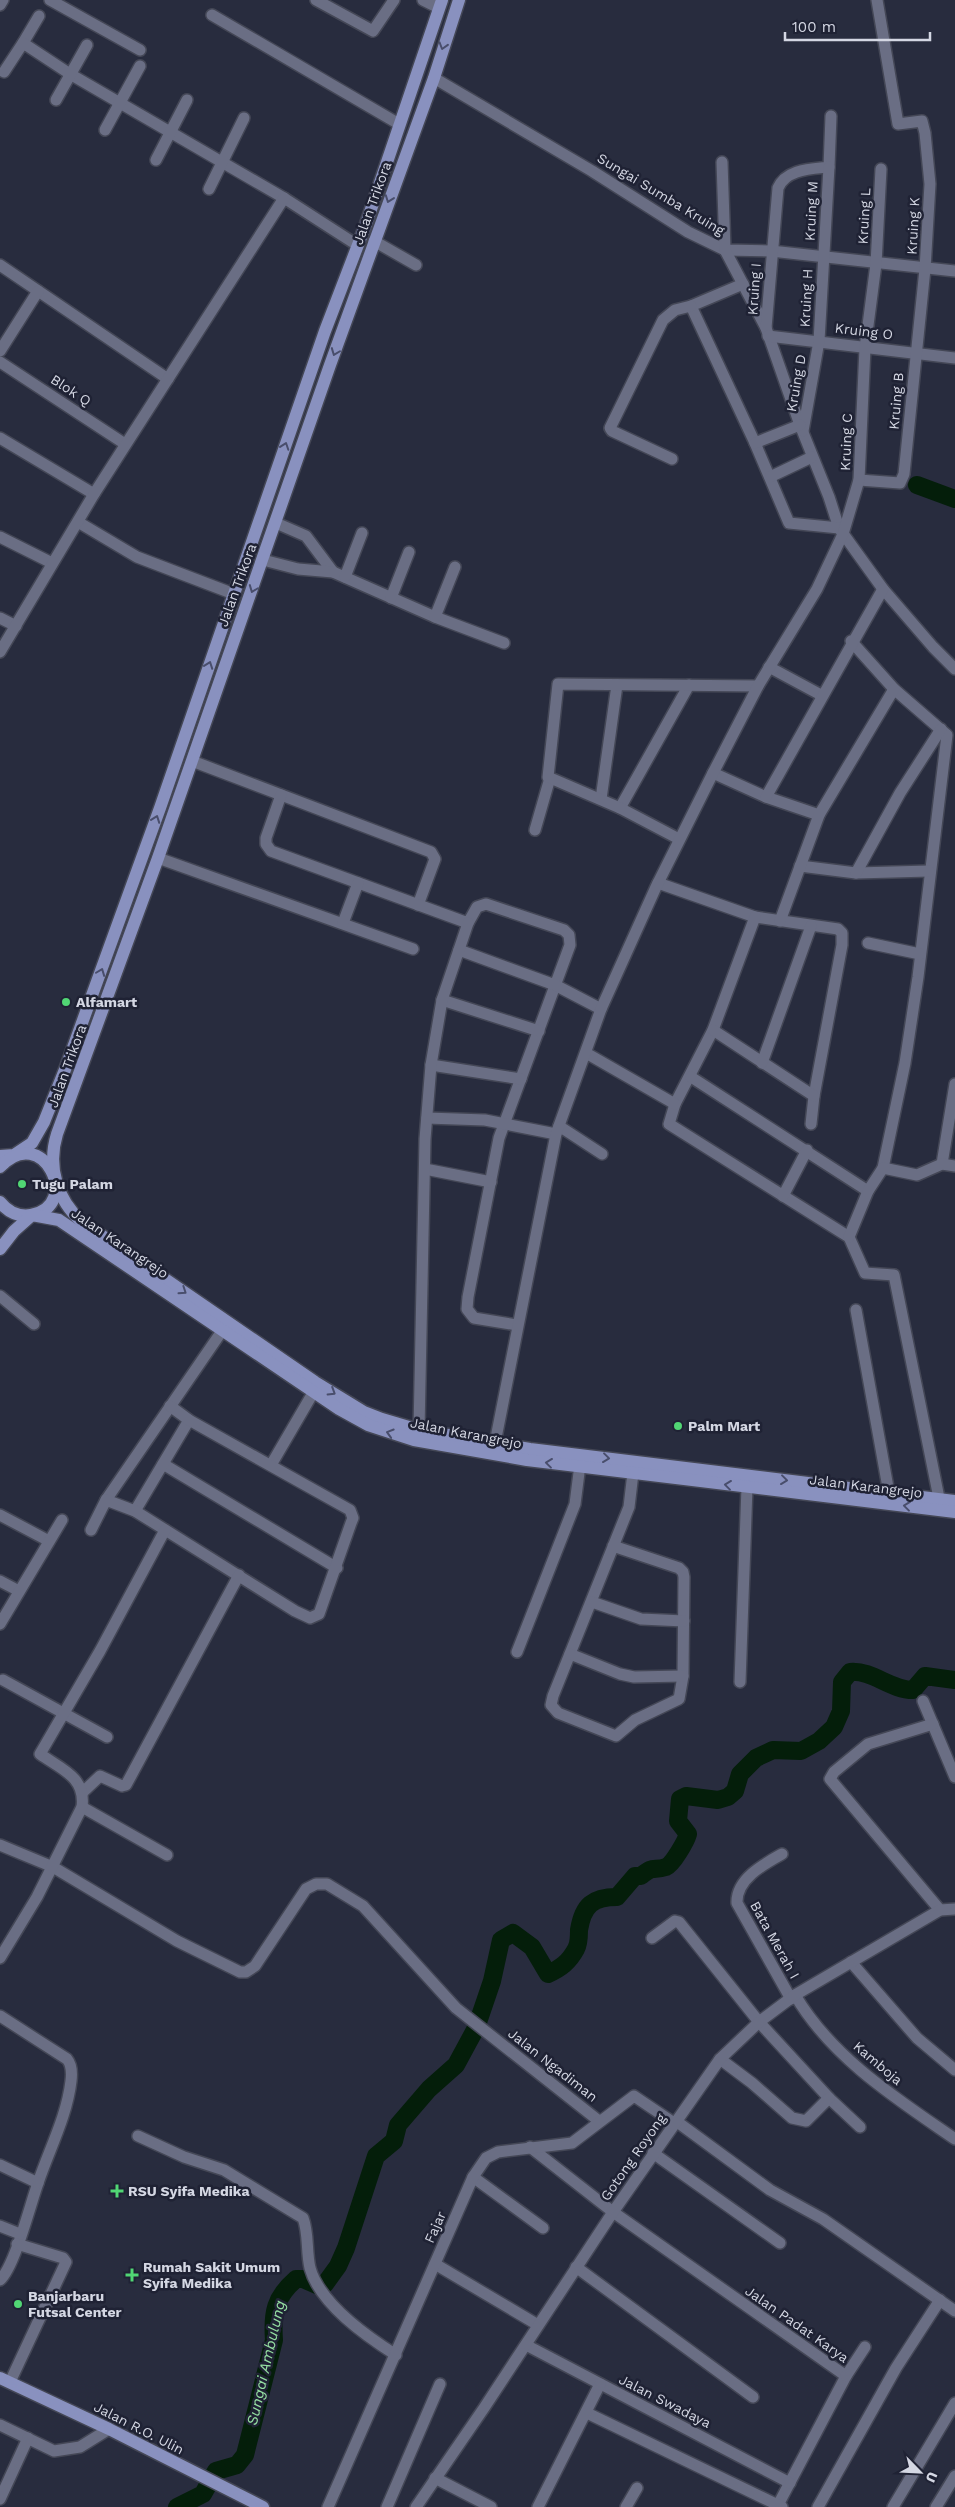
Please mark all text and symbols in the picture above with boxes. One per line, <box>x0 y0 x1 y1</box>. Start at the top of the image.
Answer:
scale bar <box>785 10 930 42</box>
text: 100 m <box>792 18 836 36</box>
one-way arrow <box>439 42 449 50</box>
street label: Sungai Sumba Kruing <box>595 150 728 239</box>
street label: Jalan Trikora <box>350 159 394 247</box>
street label: Kruing M <box>801 181 821 241</box>
street label: Kruing L <box>855 187 873 245</box>
one-way arrow <box>385 195 395 203</box>
street label: Kruing K <box>904 197 922 255</box>
street label: Kruing I <box>744 262 764 316</box>
street label: Kruing H <box>796 268 816 328</box>
street label: Kruing O <box>834 319 894 343</box>
one-way arrow <box>331 348 341 356</box>
street label: Kruing D <box>783 353 809 413</box>
street label: Blok Q <box>48 371 94 409</box>
street label: Kruing B <box>886 372 906 430</box>
street label: Kruing C <box>837 413 855 471</box>
one-way arrow <box>279 442 289 451</box>
street label: Jalan Trikora <box>215 541 259 629</box>
one-way arrow <box>249 584 259 592</box>
one-way arrow <box>203 662 213 670</box>
one-way arrow <box>150 815 160 824</box>
one-way arrow <box>95 968 105 977</box>
place label: Alfamart <box>76 994 137 1010</box>
marker: Alfamart <box>60 996 72 1008</box>
street label: Jalan Trikora <box>45 1022 89 1110</box>
place label: Tugu Palam <box>32 1176 113 1192</box>
marker: Tugu Palam <box>16 1178 28 1190</box>
street label: Jalan Karangrejo <box>69 1205 171 1281</box>
one-way arrow <box>177 1285 187 1294</box>
one-way arrow <box>326 1386 335 1396</box>
street label: Jalan Karangrejo <box>409 1414 523 1452</box>
place label: Palm Mart <box>688 1418 760 1434</box>
marker: Palm Mart <box>672 1420 684 1432</box>
one-way arrow <box>386 1428 394 1438</box>
one-way arrow <box>601 1453 610 1463</box>
one-way arrow <box>545 1458 553 1469</box>
street label: Jalan Karangrejo <box>809 1471 923 1501</box>
one-way arrow <box>781 1474 789 1485</box>
one-way arrow <box>724 1480 732 1491</box>
one-way arrow <box>902 1501 910 1512</box>
street label: Bata Merah I <box>747 1899 803 1981</box>
street label: Jalan Ngadiman <box>505 2025 601 2105</box>
street label: Kamboja <box>850 2038 906 2088</box>
street label: Gotong Royong <box>597 2110 669 2204</box>
place label: RSU Syifa Medika <box>128 2183 250 2199</box>
marker: RSU Syifa Medika <box>110 2184 124 2198</box>
street label: Fajar <box>421 2208 449 2245</box>
place label: Rumah Sakit Umum Syifa Medika <box>143 2259 280 2291</box>
marker: Rumah Sakit Umum Syifa Medika <box>125 2268 139 2282</box>
street label: Jalan Padat Karya <box>742 2282 852 2366</box>
place label: Banjarbaru Futsal Center <box>28 2288 122 2320</box>
marker: Banjarbaru Futsal Center <box>12 2298 24 2310</box>
water label: Sungai Ambulung <box>243 2299 289 2427</box>
street label: Jalan Swadaya <box>616 2371 714 2431</box>
street label: Jalan R.O. Ulin <box>91 2398 187 2458</box>
north arrow <box>895 2447 945 2497</box>
text: U <box>923 2469 941 2485</box>

